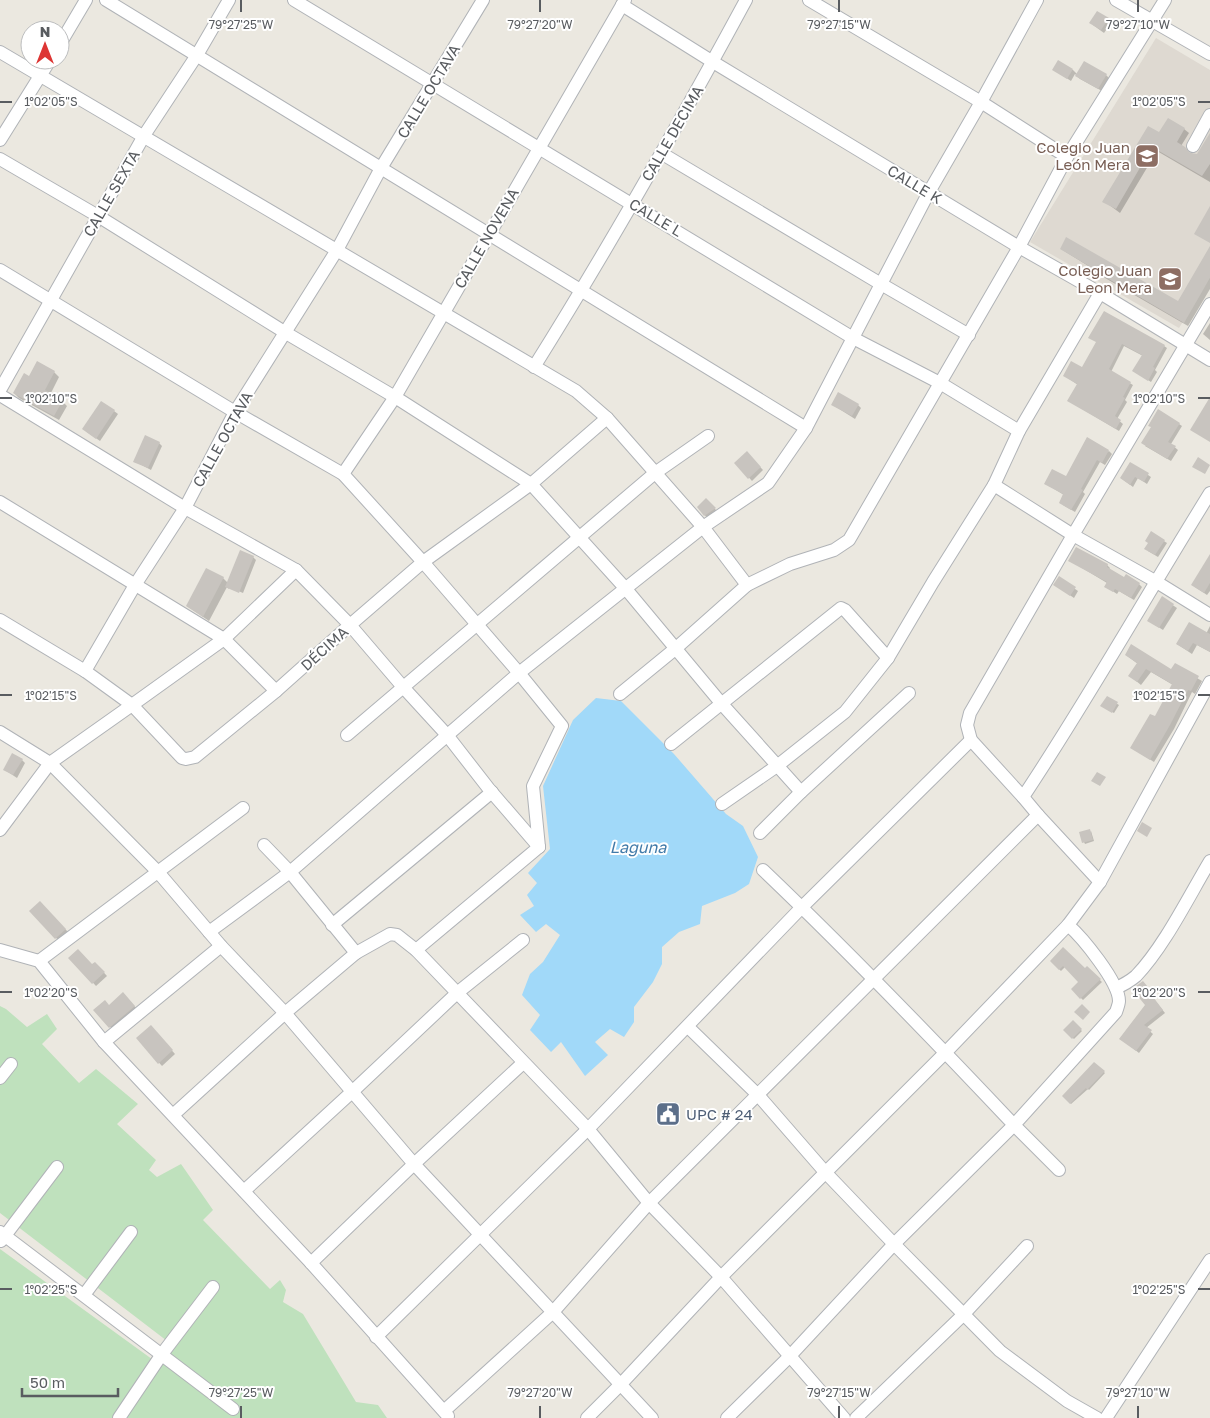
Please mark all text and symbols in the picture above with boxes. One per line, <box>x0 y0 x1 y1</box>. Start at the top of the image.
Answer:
text: 79°27'25"W <box>209 17 274 32</box>
text: 79°27'20"W <box>507 17 573 32</box>
text: 79°27'15"W <box>807 17 871 32</box>
text: 79°27'10"W <box>1106 17 1170 32</box>
north arrow <box>20 20 70 70</box>
text: N <box>40 23 50 40</box>
street label: CALLE OCTAVA <box>393 41 463 141</box>
street label: CALLE DECIMA <box>637 82 707 184</box>
text: 1°02'05"S <box>24 94 78 109</box>
text: 1°02'05"S <box>1132 94 1186 109</box>
place label: Colegio Juan León Mera <box>1036 138 1130 173</box>
school or university icon: Colegio Juan León Mera <box>1134 143 1160 169</box>
street label: CALLE SEXTA <box>79 147 143 239</box>
street label: CALLE K <box>885 161 945 207</box>
street label: CALLE NOVENA <box>450 185 522 291</box>
street label: CALLE L <box>626 194 686 240</box>
place label: Colegio Juan Leon Mera <box>1058 261 1152 296</box>
school or university icon: Colegio Juan Leon Mera <box>1157 266 1183 292</box>
street label: CALLE OCTAVA <box>188 388 256 490</box>
text: 1°02'10"S <box>25 391 77 406</box>
text: 1°02'10"S <box>1133 391 1185 406</box>
street label: DÉCIMA <box>297 622 351 674</box>
text: 1°02'15"S <box>25 688 77 703</box>
text: 1°02'15"S <box>1133 688 1185 703</box>
water label: Laguna <box>610 837 667 857</box>
text: 1°02'20"S <box>24 985 78 1000</box>
text: 1°02'20"S <box>1132 985 1186 1000</box>
public building icon: UPC # 24 <box>655 1101 681 1127</box>
place label: UPC # 24 <box>686 1105 753 1123</box>
text: 1°02'25"S <box>25 1282 78 1297</box>
text: 1°02'25"S <box>1133 1282 1186 1297</box>
scale bar <box>22 1366 119 1398</box>
text: 50 m <box>30 1373 65 1391</box>
text: 79°27'25"W <box>209 1385 274 1400</box>
text: 79°27'20"W <box>507 1385 573 1400</box>
text: 79°27'15"W <box>807 1385 871 1400</box>
text: 79°27'10"W <box>1106 1385 1170 1400</box>

